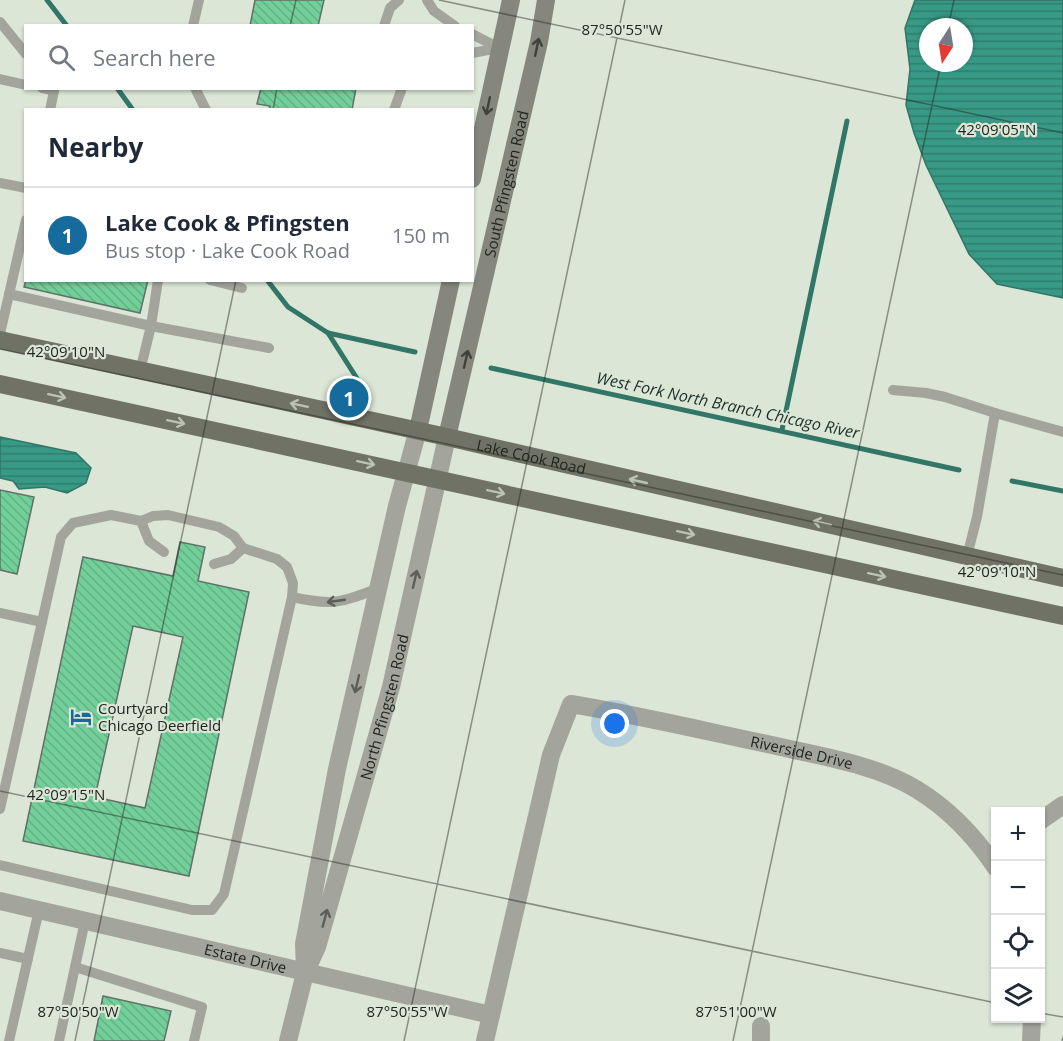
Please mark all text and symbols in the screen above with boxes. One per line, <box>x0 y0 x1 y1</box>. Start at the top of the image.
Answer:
north arrow <box>919 18 973 72</box>
text: 87°50'55"W <box>582 19 663 39</box>
search box <box>24 24 474 90</box>
one-way arrow <box>532 38 543 58</box>
icon: search <box>45 41 78 74</box>
text: Search here <box>93 42 216 72</box>
one-way arrow <box>481 96 493 115</box>
street label: South Pfingsten Road <box>479 108 533 259</box>
text: 42°09'05"N <box>958 119 1036 139</box>
text: Nearby <box>48 129 143 165</box>
text: Lake Cook & Pfingsten <box>105 207 350 237</box>
text: 1 <box>62 222 73 249</box>
text: 150 m <box>392 222 450 249</box>
text: Bus stop · Lake Cook Road <box>105 237 350 264</box>
text: 42°09'10"N <box>27 341 105 361</box>
one-way arrow <box>460 350 472 369</box>
water label: West Fork North Branch Chicago River <box>595 366 862 444</box>
pin: 1 <box>330 376 368 420</box>
one-way arrow <box>47 391 66 402</box>
one-way arrow <box>290 399 309 410</box>
one-way arrow <box>166 416 185 428</box>
street label: Lake Cook Road <box>475 434 588 479</box>
one-way arrow <box>357 457 376 469</box>
one-way arrow <box>629 474 648 486</box>
one-way arrow <box>486 486 505 498</box>
one-way arrow <box>813 516 832 528</box>
one-way arrow <box>676 528 695 540</box>
text: 42°09'10"N <box>958 561 1036 581</box>
one-way arrow <box>410 570 422 589</box>
one-way arrow <box>866 570 886 581</box>
one-way arrow <box>327 596 346 607</box>
street label: North Pfingsten Road <box>355 632 413 782</box>
one-way arrow <box>350 674 362 693</box>
place label: Courtyard Chicago Deerfield <box>98 698 221 735</box>
hotel icon: Courtyard Chicago Deerfield <box>69 705 93 729</box>
your location <box>600 709 629 738</box>
street label: Riverside Drive <box>749 731 855 773</box>
text: 42°09'15"N <box>27 784 105 804</box>
map controls <box>991 807 1045 1023</box>
button: + <box>991 807 1045 861</box>
button: − <box>991 861 1045 915</box>
one-way arrow <box>320 909 332 928</box>
button: locate <box>991 915 1045 969</box>
street label: Estate Drive <box>202 939 288 977</box>
button: layers <box>991 969 1045 1023</box>
text: 87°50'50"W <box>38 1001 119 1021</box>
text: 87°50'55"W <box>367 1001 448 1021</box>
text: 87°51'00"W <box>696 1001 777 1021</box>

